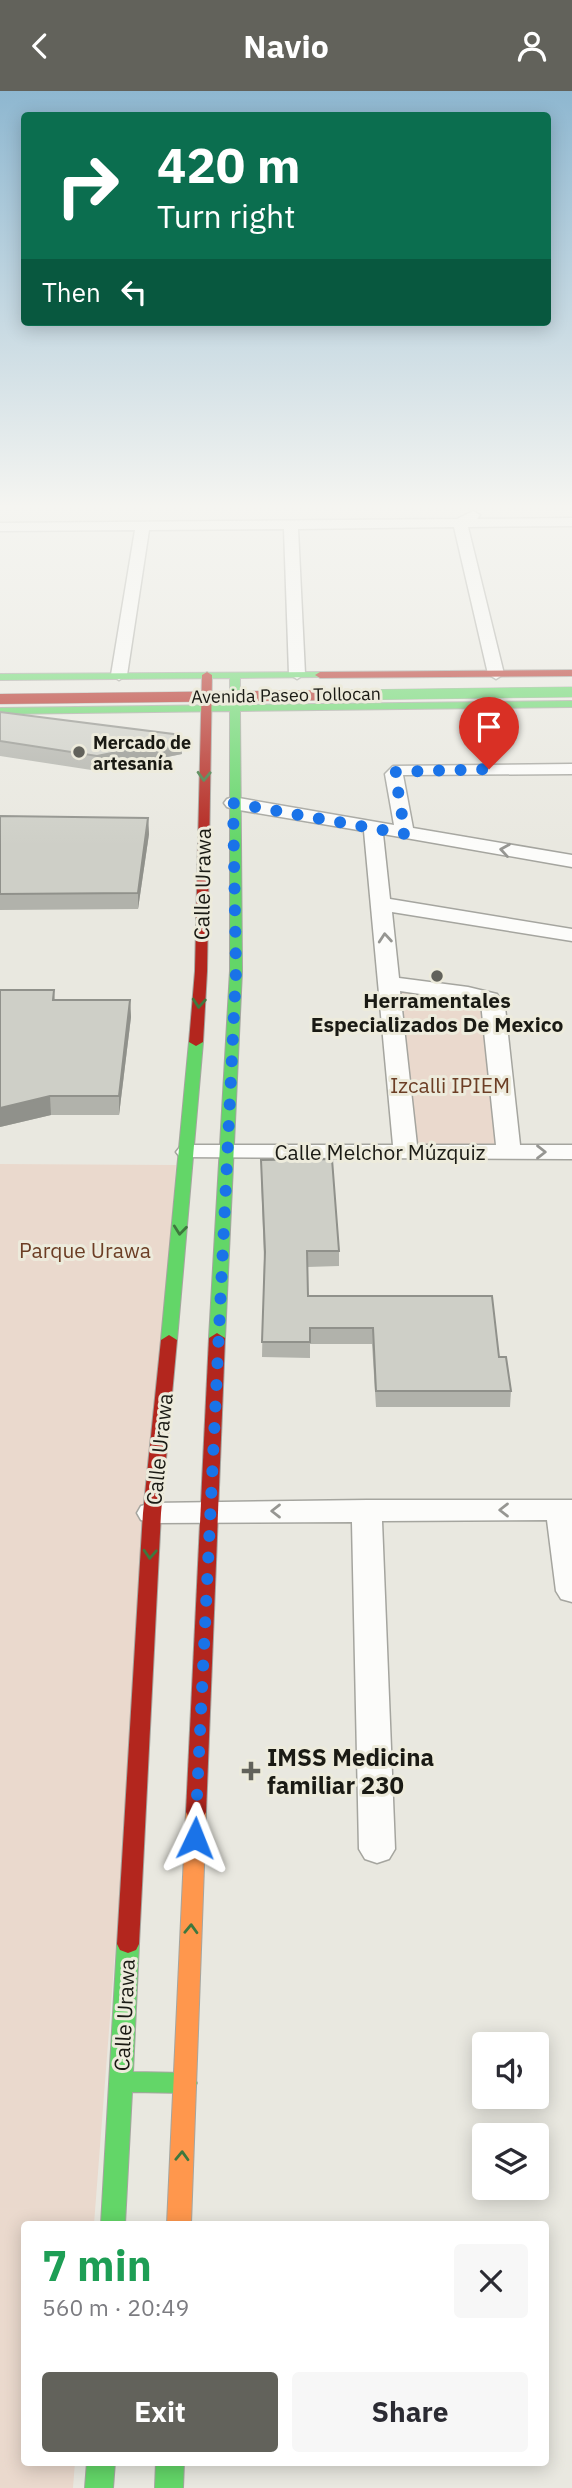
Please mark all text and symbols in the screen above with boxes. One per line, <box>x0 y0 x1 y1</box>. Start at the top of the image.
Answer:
text: Navio <box>243 25 329 67</box>
icon: back <box>21 27 59 65</box>
icon: person <box>513 27 551 65</box>
text: 420 m <box>157 133 301 196</box>
icon: right <box>42 140 133 231</box>
text: Turn right <box>157 195 295 237</box>
icon: left <box>115 273 153 311</box>
text: Then <box>42 275 101 309</box>
street label: Avenida Paseo Tollocan <box>191 682 381 708</box>
pin <box>459 697 519 769</box>
icon: arrive <box>470 708 508 746</box>
place label: Mercado de artesanía <box>93 731 191 775</box>
marker: Mercado de artesanía <box>71 744 87 760</box>
one-way arrow <box>197 771 212 782</box>
street label: Calle Urawa <box>187 828 217 940</box>
one-way arrow <box>499 843 511 858</box>
one-way arrow <box>378 932 393 943</box>
marker: Herramentales Especializados De Mexico <box>429 968 445 984</box>
place label: Herramentales Especializados De Mexico <box>311 986 563 1038</box>
one-way arrow <box>191 998 206 1009</box>
park label: Izcalli IPIEM <box>390 1071 510 1099</box>
street label: Calle Melchor Múzquiz <box>275 1138 486 1166</box>
one-way arrow <box>537 1144 547 1160</box>
one-way arrow <box>173 1225 188 1236</box>
park label: Parque Urawa <box>19 1236 151 1264</box>
street label: Calle Urawa <box>139 1392 179 1506</box>
one-way arrow <box>498 1502 508 1518</box>
one-way arrow <box>271 1503 281 1519</box>
one-way arrow <box>142 1549 157 1560</box>
place label: IMSS Medicina familiar 230 <box>267 1741 434 1801</box>
marker: IMSS Medicina familiar 230 <box>241 1761 261 1781</box>
position arrow <box>158 1801 232 1875</box>
one-way arrow <box>184 1923 199 1934</box>
street label: Calle Urawa <box>107 1958 141 2072</box>
map controls <box>472 2032 549 2200</box>
button: sound <box>472 2032 549 2109</box>
button: layers <box>472 2123 549 2200</box>
one-way arrow <box>174 2150 189 2161</box>
text: 7 min <box>42 2238 152 2293</box>
button: close <box>454 2244 528 2318</box>
text: 560 m · 20:49 <box>42 2292 189 2322</box>
button: Exit <box>42 2372 278 2452</box>
button: Share <box>292 2372 528 2452</box>

